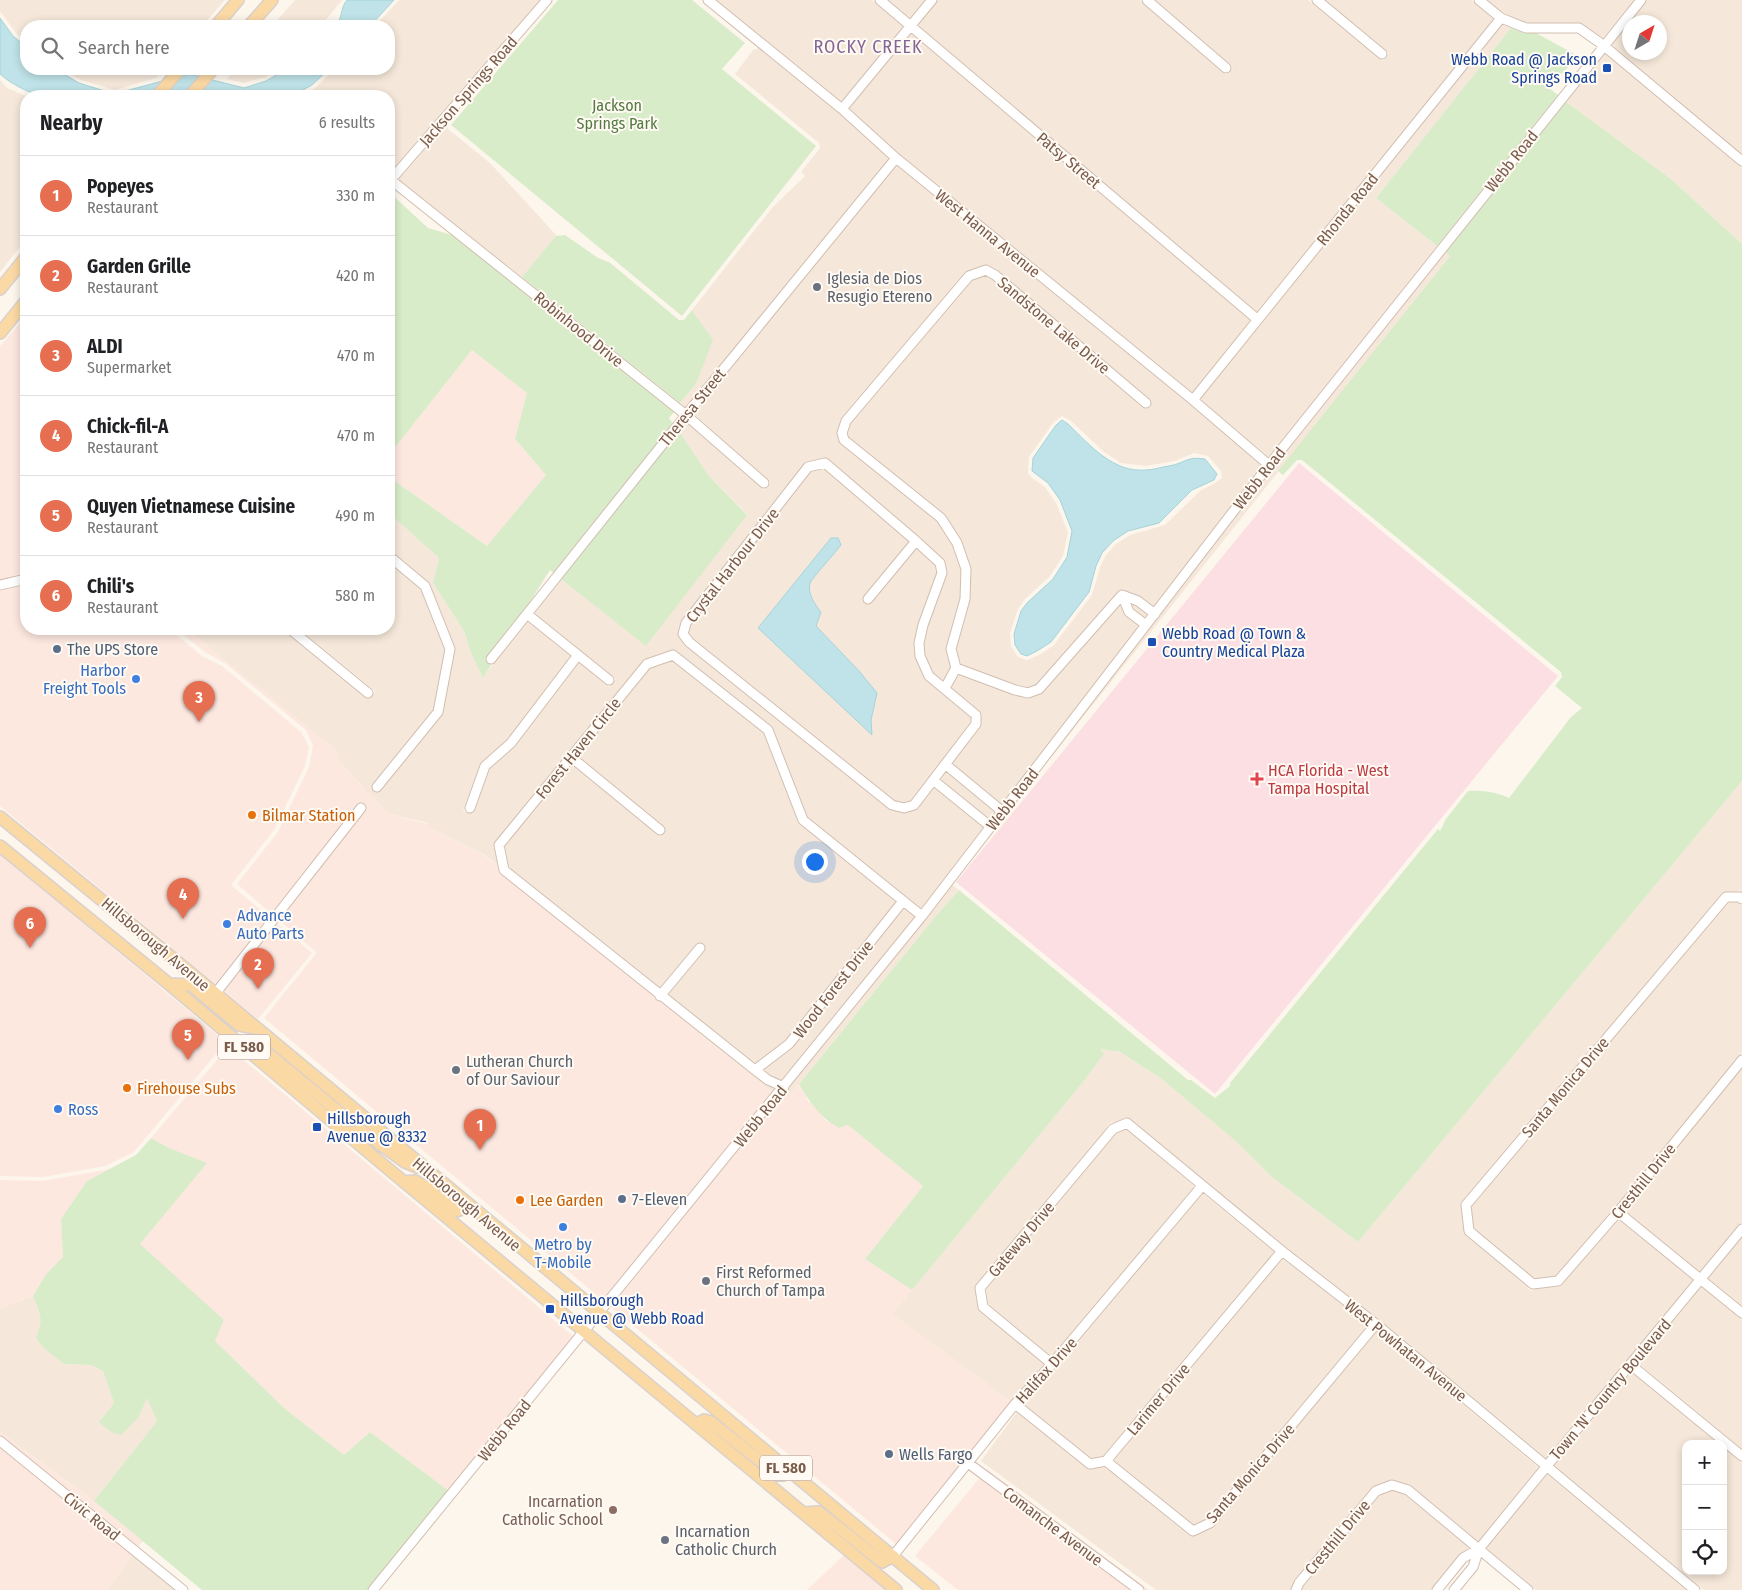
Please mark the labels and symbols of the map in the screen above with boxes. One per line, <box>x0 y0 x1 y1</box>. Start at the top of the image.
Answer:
north arrow <box>1622 15 1667 60</box>
street label: Jackson Springs Road <box>415 32 521 150</box>
district label: ROCKY CREEK <box>813 36 923 58</box>
place label: Webb Road @ Jackson Springs Road <box>1451 50 1597 87</box>
marker: Webb Road @ Jackson Springs Road <box>1601 62 1613 74</box>
park label: Jackson Springs Park <box>577 96 658 133</box>
street label: Webb Road <box>1481 127 1542 196</box>
street label: Patsy Street <box>1033 128 1105 193</box>
street label: Rhonda Road <box>1313 169 1382 249</box>
street label: West Hanna Avenue <box>931 185 1044 282</box>
place label: Iglesia de Dios Resugio Etereno <box>827 269 932 306</box>
street label: Sandstone Lake Drive <box>994 273 1114 378</box>
marker: Iglesia de Dios Resugio Etereno <box>811 281 823 293</box>
street label: Robinhood Drive <box>530 288 627 371</box>
street label: Theresa Street <box>655 364 730 450</box>
street label: Webb Road <box>1229 443 1290 513</box>
street label: Crystal Harbour Drive <box>682 504 783 626</box>
place label: Webb Road @ Town & Country Medical Plaza <box>1162 624 1307 661</box>
marker: Webb Road @ Town & Country Medical Plaza <box>1146 636 1158 648</box>
place label: The UPS Store <box>67 640 158 659</box>
marker: The UPS Store <box>51 643 63 655</box>
place label: Harbor Freight Tools <box>43 661 126 698</box>
marker: Harbor Freight Tools <box>130 673 142 685</box>
pin: 3 <box>183 681 215 722</box>
street label: Forest Haven Circle <box>532 694 625 803</box>
place label: HCA Florida - West Tampa Hospital <box>1268 761 1389 798</box>
street label: Webb Road <box>982 764 1043 834</box>
marker: HCA Florida - West Tampa Hospital <box>1250 772 1264 786</box>
place label: Bilmar Station <box>262 806 356 825</box>
marker: Bilmar Station <box>246 809 258 821</box>
your location <box>802 849 828 875</box>
pin: 4 <box>167 878 199 919</box>
street label: Hillsborough Avenue <box>98 894 214 995</box>
place label: Advance Auto Parts <box>237 906 304 943</box>
pin: 6 <box>14 907 46 948</box>
marker: Advance Auto Parts <box>221 918 233 930</box>
street label: Wood Forest Drive <box>789 937 877 1042</box>
pin: 2 <box>242 948 274 989</box>
pin: 5 <box>172 1019 204 1060</box>
street label: Santa Monica Drive <box>1518 1033 1613 1141</box>
road number: FL 580 <box>218 1034 270 1060</box>
place label: Lutheran Church of Our Saviour <box>466 1052 573 1089</box>
marker: Lutheran Church of Our Saviour <box>450 1064 462 1076</box>
place label: Firehouse Subs <box>137 1079 236 1098</box>
marker: Firehouse Subs <box>121 1082 133 1094</box>
street label: Webb Road <box>730 1082 791 1151</box>
place label: Ross <box>68 1100 99 1119</box>
marker: Ross <box>52 1103 64 1115</box>
place label: Hillsborough Avenue @ 8332 <box>327 1109 427 1146</box>
pin: 1 <box>464 1109 496 1150</box>
marker: Hillsborough Avenue @ 8332 <box>311 1121 323 1133</box>
street label: Cresthill Drive <box>1607 1140 1680 1223</box>
street label: Hillsborough Avenue <box>409 1154 525 1255</box>
place label: 7-Eleven <box>632 1190 687 1209</box>
place label: Lee Garden <box>530 1191 603 1210</box>
marker: 7-Eleven <box>616 1193 628 1205</box>
marker: Lee Garden <box>514 1194 526 1206</box>
street label: Gateway Drive <box>984 1198 1058 1281</box>
marker: Metro by T-Mobile <box>557 1221 569 1233</box>
place label: Metro by T-Mobile <box>534 1235 593 1272</box>
place label: First Reformed Church of Tampa <box>716 1263 825 1300</box>
marker: First Reformed Church of Tampa <box>700 1275 712 1287</box>
place label: Hillsborough Avenue @ Webb Road <box>560 1291 704 1328</box>
street label: West Powhatan Avenue <box>1341 1295 1471 1406</box>
marker: Hillsborough Avenue @ Webb Road <box>544 1303 556 1315</box>
street label: Town 'N' Country Boulevard <box>1546 1315 1675 1464</box>
street label: Halifax Drive <box>1012 1333 1081 1407</box>
street label: Larimer Drive <box>1123 1359 1194 1439</box>
street label: Webb Road <box>474 1396 535 1465</box>
street label: Santa Monica Drive <box>1202 1420 1299 1527</box>
place label: Wells Fargo <box>899 1445 973 1464</box>
marker: Wells Fargo <box>883 1448 895 1460</box>
road number: FL 580 <box>760 1456 812 1480</box>
street label: Comanche Avenue <box>999 1483 1106 1570</box>
street label: Civic Road <box>60 1488 124 1545</box>
place label: Incarnation Catholic School <box>502 1492 603 1529</box>
street label: Cresthill Drive <box>1301 1496 1374 1578</box>
marker: Incarnation Catholic School <box>607 1504 619 1516</box>
place label: Incarnation Catholic Church <box>675 1522 777 1559</box>
marker: Incarnation Catholic Church <box>659 1534 671 1546</box>

